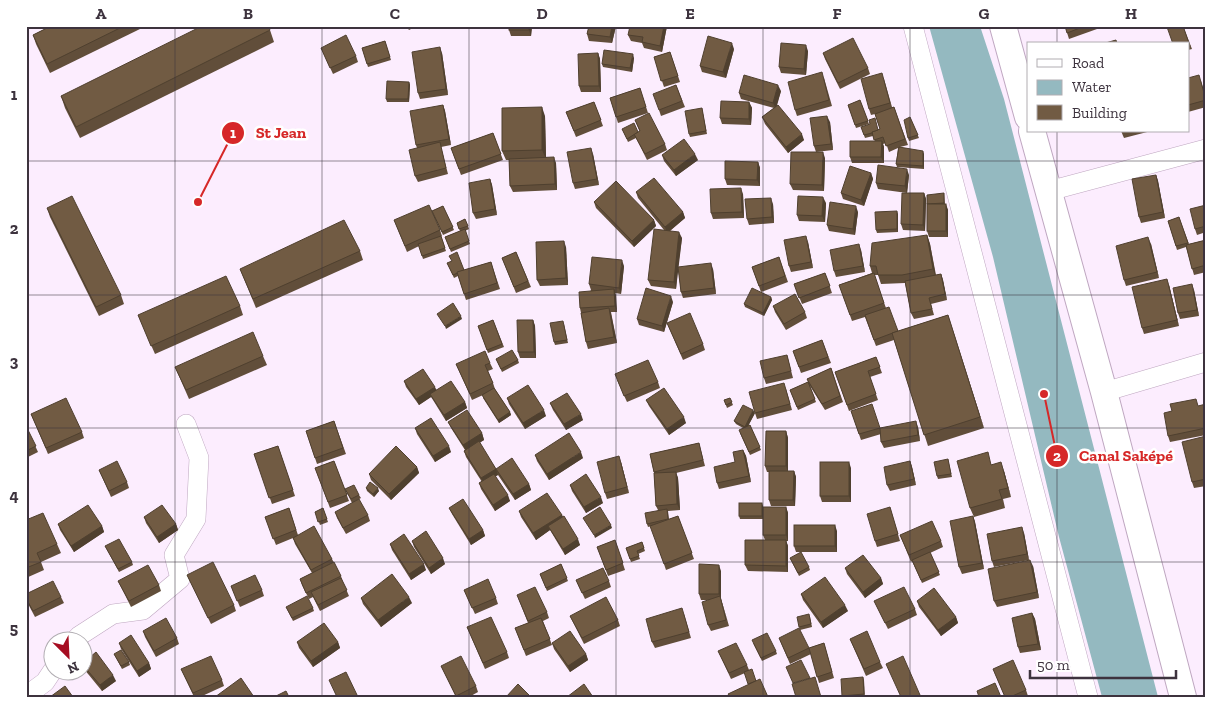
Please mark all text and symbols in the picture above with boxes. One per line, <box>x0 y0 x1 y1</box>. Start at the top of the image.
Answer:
text: A <box>96 4 107 23</box>
text: B <box>243 4 253 23</box>
text: C <box>390 4 400 23</box>
text: D <box>536 4 548 23</box>
text: E <box>685 4 695 23</box>
text: F <box>832 4 842 23</box>
text: G <box>979 4 990 23</box>
text: H <box>1125 4 1137 23</box>
legend <box>1027 42 1190 132</box>
text: Road <box>1072 54 1105 72</box>
text: Water <box>1072 78 1112 96</box>
text: 1 <box>11 85 18 104</box>
text: Building <box>1072 104 1127 122</box>
callout: St Jean <box>220 117 316 148</box>
text: St Jean <box>256 123 307 142</box>
text: 1 <box>230 124 236 142</box>
text: 2 <box>10 219 19 238</box>
text: 3 <box>10 352 19 371</box>
callout: Canal Saképé <box>1044 440 1183 471</box>
text: Canal Saképé <box>1079 446 1173 465</box>
text: 2 <box>1053 447 1061 465</box>
text: 4 <box>9 486 19 505</box>
text: 5 <box>10 619 18 638</box>
north arrow <box>42 630 92 680</box>
scale bar <box>1030 648 1176 680</box>
text: 50 m <box>1037 656 1070 674</box>
text: N <box>64 657 81 677</box>

